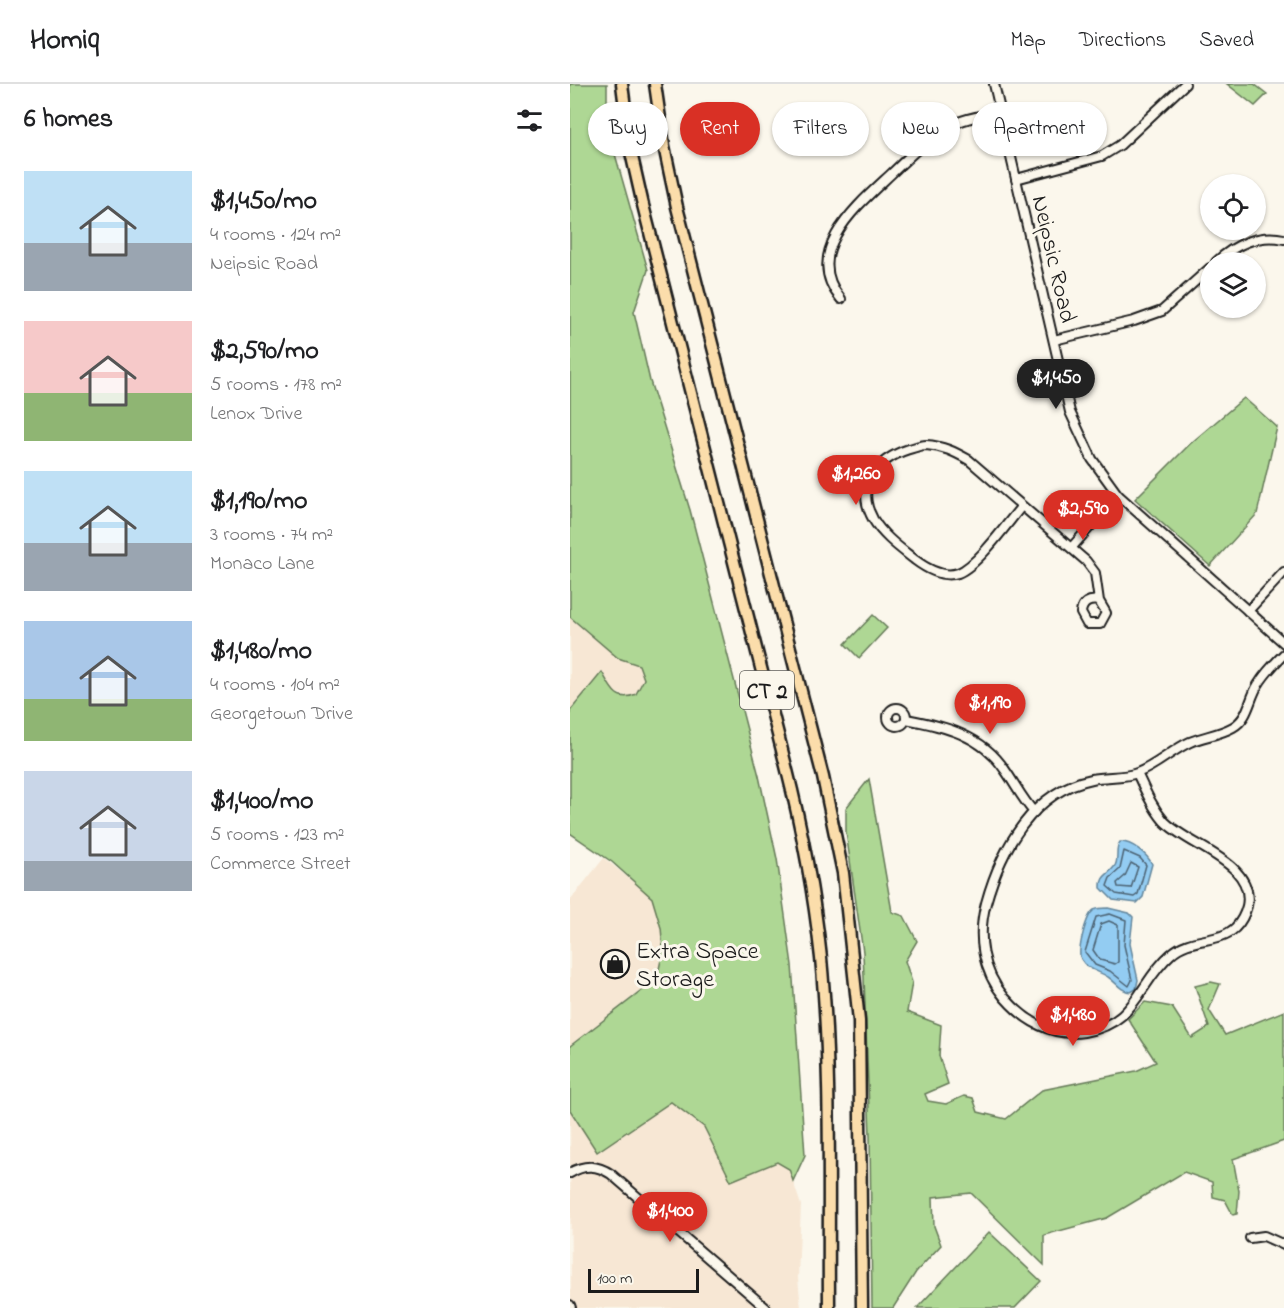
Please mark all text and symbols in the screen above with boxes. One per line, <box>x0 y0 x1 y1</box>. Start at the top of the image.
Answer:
text: Homiq <box>30 21 99 62</box>
text: Map <box>1010 26 1046 56</box>
text: Directions <box>1079 26 1166 56</box>
text: Saved <box>1199 26 1254 56</box>
text: 6 homes <box>24 101 113 139</box>
chip: Buy <box>588 102 668 156</box>
chip: Rent <box>680 102 760 156</box>
chip: Filters <box>772 102 869 156</box>
chip: New <box>881 102 960 156</box>
chip: Apartment <box>972 102 1107 156</box>
icon: filters <box>513 104 546 137</box>
map controls <box>1200 174 1266 318</box>
button: locate <box>1200 174 1266 240</box>
text: $1,450/mo <box>210 183 317 221</box>
street label: Neipsic Road <box>1021 192 1084 327</box>
icon: home <box>72 195 144 267</box>
text: 4 rooms · 124 m² <box>210 221 341 250</box>
text: Neipsic Road <box>210 250 318 279</box>
button: layers <box>1200 252 1266 318</box>
text: $2,590/mo <box>210 333 319 371</box>
icon: home <box>72 345 144 417</box>
pin: $1,450 <box>1007 359 1105 410</box>
text: $1,450 <box>1031 364 1081 393</box>
text: 5 rooms · 178 m² <box>210 371 342 400</box>
text: Lenox Drive <box>210 400 302 429</box>
pin: $1,260 <box>807 455 905 506</box>
text: $1,260 <box>831 460 881 489</box>
text: $1,190/mo <box>210 483 308 521</box>
pin: $2,590 <box>1034 490 1132 541</box>
icon: home <box>72 495 144 567</box>
text: $2,590 <box>1057 495 1109 524</box>
text: 3 rooms · 74 m² <box>210 521 333 550</box>
text: Monaco Lane <box>210 550 315 579</box>
text: $1,480/mo <box>210 633 312 671</box>
icon: home <box>72 645 144 717</box>
text: 4 rooms · 104 m² <box>210 671 340 700</box>
road number: CT 2 <box>740 671 794 709</box>
pin: $1,190 <box>941 684 1039 735</box>
text: $1,190 <box>969 689 1011 718</box>
text: Georgetown Drive <box>210 700 353 729</box>
text: $1,400/mo <box>210 783 313 821</box>
icon: home <box>72 795 144 867</box>
text: 5 rooms · 123 m² <box>210 821 344 850</box>
text: Commerce Street <box>210 850 351 879</box>
place label: Extra Space Storage <box>636 935 759 998</box>
shop icon: Extra Space Storage <box>599 948 631 980</box>
pin: $1,480 <box>1024 996 1122 1047</box>
text: $1,480 <box>1050 1001 1096 1030</box>
pin: $1,400 <box>621 1192 719 1243</box>
text: $1,400 <box>646 1197 694 1226</box>
scale bar <box>588 1266 699 1294</box>
text: 100 m <box>597 1267 632 1291</box>

